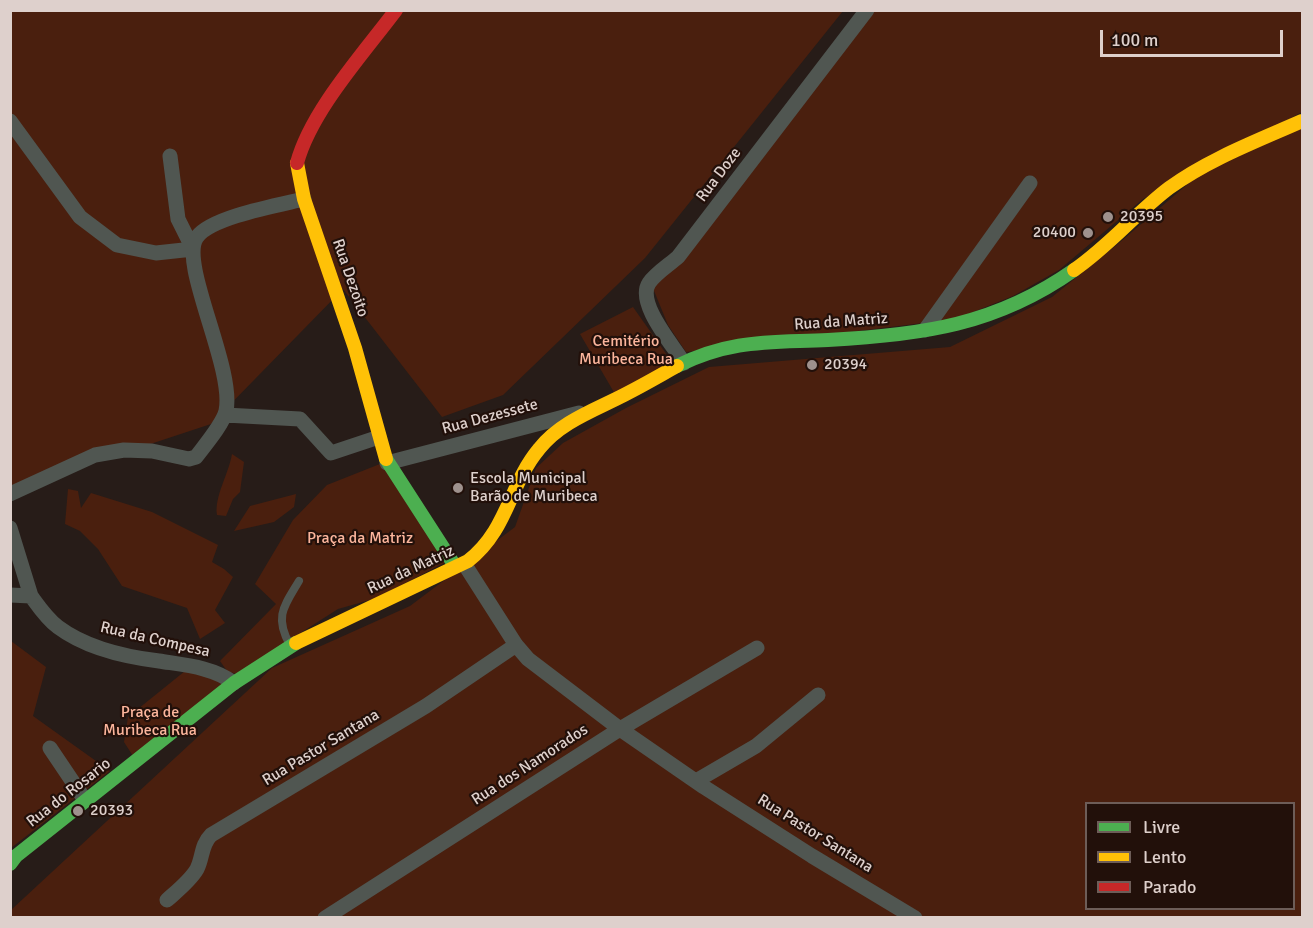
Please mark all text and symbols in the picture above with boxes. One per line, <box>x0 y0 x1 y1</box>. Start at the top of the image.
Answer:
scale bar <box>1103 18 1286 56</box>
text: 100 m <box>1111 29 1158 51</box>
street label: Rua Doze <box>692 144 746 206</box>
place label: 20395 <box>1120 207 1163 227</box>
marker: 20395 <box>1101 210 1115 224</box>
place label: 20400 <box>1033 223 1076 243</box>
marker: 20400 <box>1081 226 1095 240</box>
street label: Rua Dezoito <box>328 236 372 320</box>
street label: Rua da Matriz <box>794 309 888 335</box>
park label: Cemitério Muribeca Rua <box>579 332 673 370</box>
place label: 20394 <box>824 355 867 375</box>
marker: 20394 <box>805 358 819 372</box>
street label: Rua Dezessete <box>440 395 540 439</box>
place label: Escola Municipal Barão de Muribeca <box>470 469 598 507</box>
marker: Escola Municipal Barão de Muribeca <box>451 481 465 495</box>
park label: Praça da Matriz <box>307 529 413 549</box>
street label: Rua da Matriz <box>364 541 458 599</box>
street label: Rua da Compesa <box>98 618 212 662</box>
park label: Praça de Muribeca Rua <box>103 703 197 741</box>
street label: Rua Pastor Santana <box>259 706 383 790</box>
street label: Rua dos Namorados <box>468 720 592 810</box>
street label: Rua do Rosario <box>23 754 115 832</box>
street label: Rua Pastor Santana <box>754 791 876 877</box>
place label: 20393 <box>90 801 133 821</box>
legend <box>1085 802 1295 910</box>
marker: 20393 <box>71 804 85 818</box>
text: Livre <box>1143 816 1180 838</box>
text: Lento <box>1143 846 1186 868</box>
text: Parado <box>1143 876 1196 898</box>

